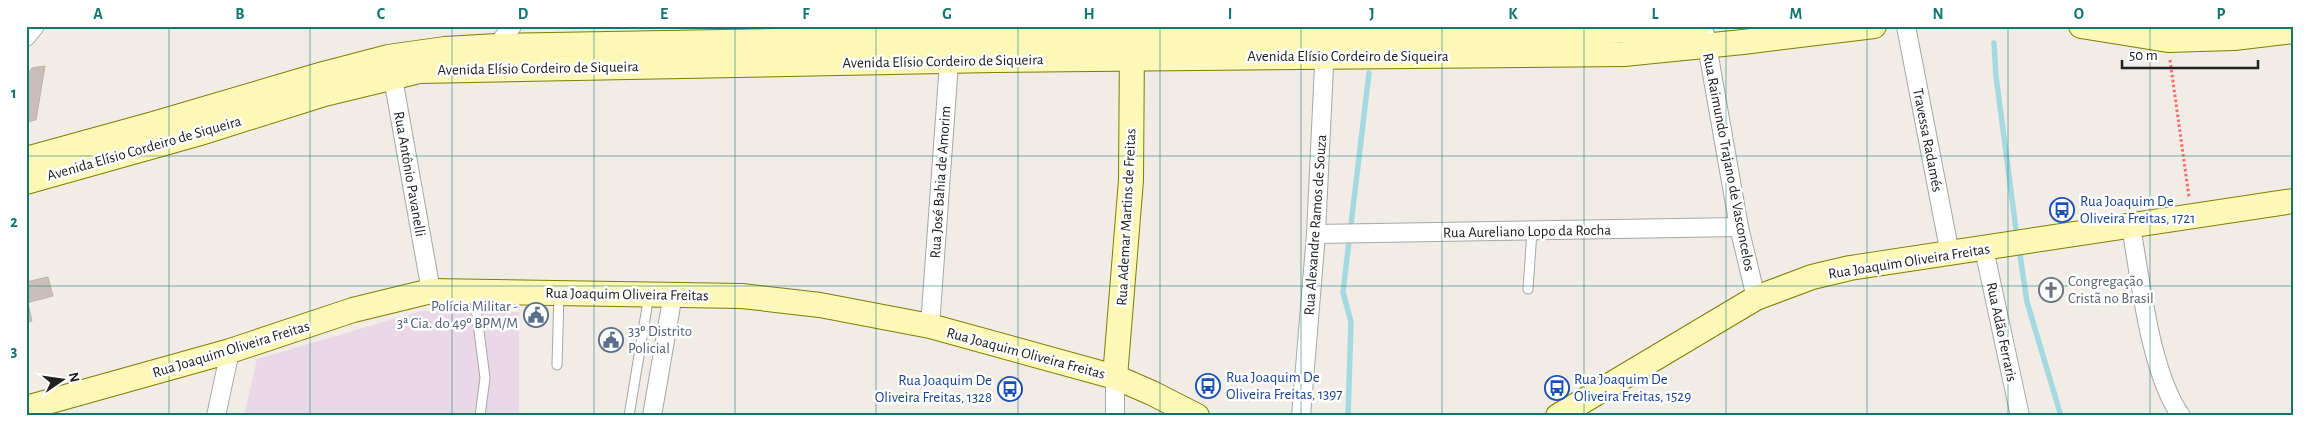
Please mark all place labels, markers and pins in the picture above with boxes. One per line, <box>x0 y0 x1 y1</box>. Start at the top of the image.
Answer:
place label: Rua Joaquim De Oliveira Freitas, 1721 <box>2080 194 2195 226</box>
bus stop icon: Rua Joaquim De Oliveira Freitas, 1721 <box>2049 197 2075 223</box>
place label: Congregação Cristã no Brasil <box>2068 274 2154 306</box>
church icon: Congregação Cristã no Brasil <box>2038 277 2064 303</box>
place label: Polícia Militar - 3ª Cia. do 49º BPM/M <box>397 299 518 331</box>
public building icon: Polícia Militar - 3ª Cia. do 49º BPM/M <box>523 302 549 328</box>
place label: 33º Distrito Policial <box>628 324 692 356</box>
public building icon: 33º Distrito Policial <box>598 327 624 353</box>
place label: Rua Joaquim De Oliveira Freitas, 1397 <box>1226 370 1343 402</box>
place label: Rua Joaquim De Oliveira Freitas, 1529 <box>1574 372 1691 404</box>
place label: Rua Joaquim De Oliveira Freitas, 1328 <box>875 373 992 405</box>
bus stop icon: Rua Joaquim De Oliveira Freitas, 1397 <box>1195 373 1221 399</box>
bus stop icon: Rua Joaquim De Oliveira Freitas, 1529 <box>1544 375 1570 401</box>
bus stop icon: Rua Joaquim De Oliveira Freitas, 1328 <box>997 376 1023 402</box>

